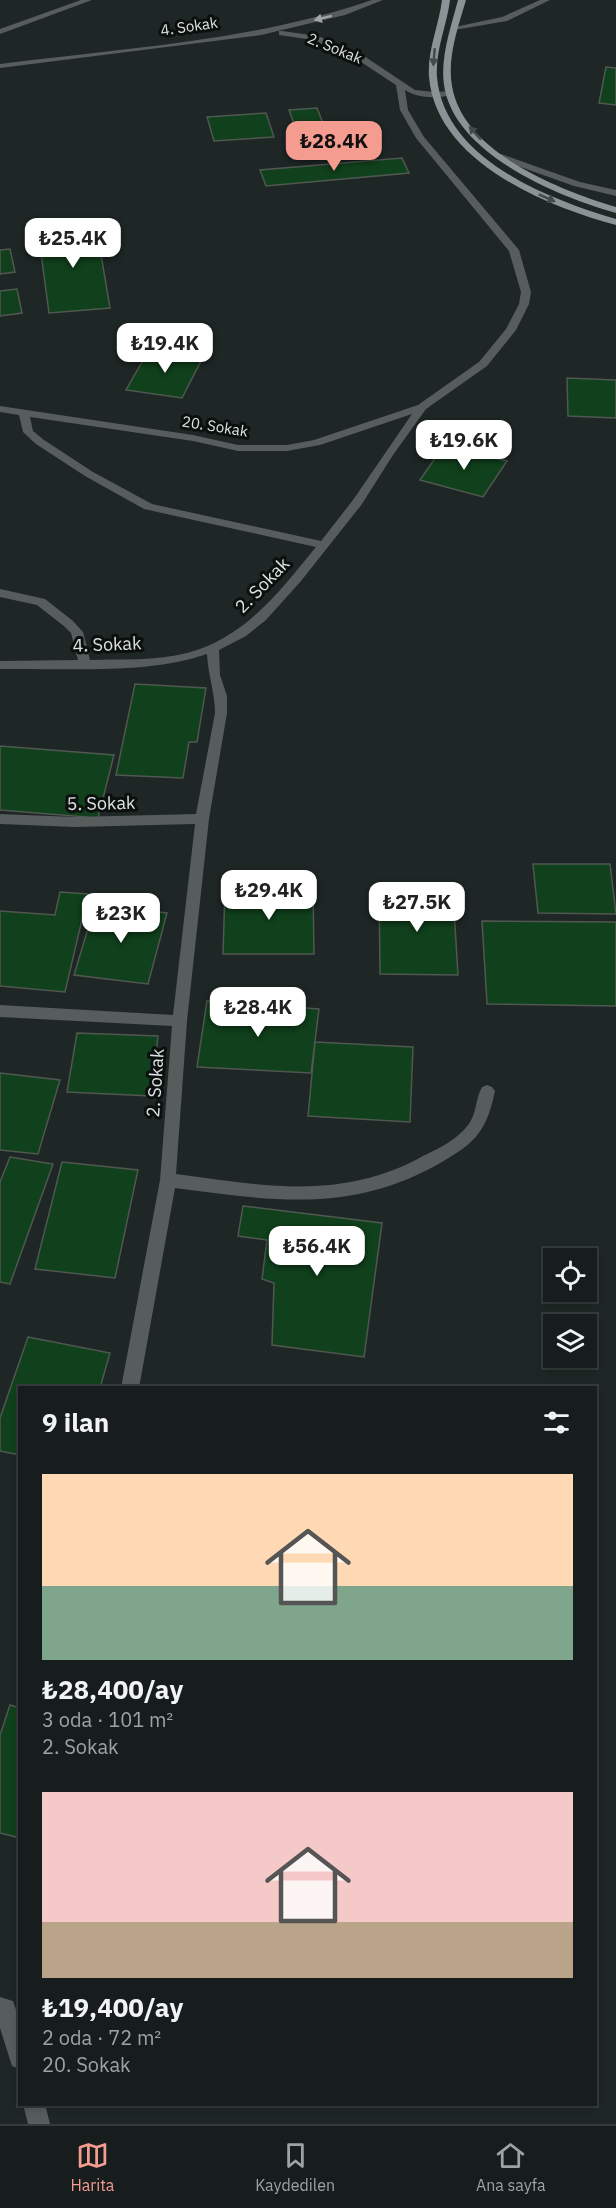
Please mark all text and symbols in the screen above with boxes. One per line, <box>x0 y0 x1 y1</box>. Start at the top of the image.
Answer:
street label: 4. Sokak <box>159 13 219 39</box>
one-way arrow <box>314 14 332 24</box>
street label: 2. Sokak <box>305 28 365 68</box>
one-way arrow <box>429 48 439 67</box>
pin: ₺28.4K <box>285 121 383 172</box>
one-way arrow <box>469 126 482 141</box>
text: ₺28.4K <box>300 127 368 154</box>
one-way arrow <box>538 194 556 203</box>
pin: ₺25.4K <box>24 218 122 269</box>
text: ₺25.4K <box>39 224 107 251</box>
pin: ₺19.4K <box>116 323 214 374</box>
text: ₺19.4K <box>131 329 199 356</box>
street label: 20. Sokak <box>181 411 249 441</box>
pin: ₺19.6K <box>415 420 513 471</box>
text: ₺19.6K <box>430 426 498 453</box>
street label: 2. Sokak <box>230 552 295 618</box>
street label: 4. Sokak <box>72 631 142 657</box>
street label: 5. Sokak <box>66 791 136 815</box>
pin: ₺29.4K <box>220 870 318 921</box>
text: ₺29.4K <box>235 876 303 903</box>
pin: ₺27.5K <box>368 882 466 933</box>
text: ₺27.5K <box>383 888 451 915</box>
pin: ₺23K <box>85 893 157 944</box>
text: ₺23K <box>96 899 146 926</box>
pin: ₺28.4K <box>209 987 307 1038</box>
text: ₺28.4K <box>224 993 292 1020</box>
street label: 2. Sokak <box>141 1047 169 1118</box>
pin: ₺56.4K <box>268 1226 366 1277</box>
text: ₺56.4K <box>283 1232 351 1259</box>
map controls <box>543 1248 597 1368</box>
button: locate <box>543 1248 597 1302</box>
button: layers <box>543 1314 597 1368</box>
text: 9 ilan <box>42 1405 109 1439</box>
icon: filters <box>540 1406 573 1439</box>
icon: home <box>254 1513 362 1621</box>
text: ₺28,400/ay <box>42 1672 183 1706</box>
text: 3 oda · 101 m² <box>42 1706 173 1733</box>
text: 2. Sokak <box>42 1733 119 1760</box>
icon: home <box>254 1831 362 1939</box>
text: ₺19,400/ay <box>42 1990 183 2024</box>
text: 2 oda · 72 m² <box>42 2024 161 2051</box>
text: 20. Sokak <box>42 2051 131 2078</box>
tab: Harita <box>70 2139 114 2195</box>
tab: Kaydedilen <box>255 2139 335 2195</box>
tab: Ana sayfa <box>476 2139 546 2195</box>

